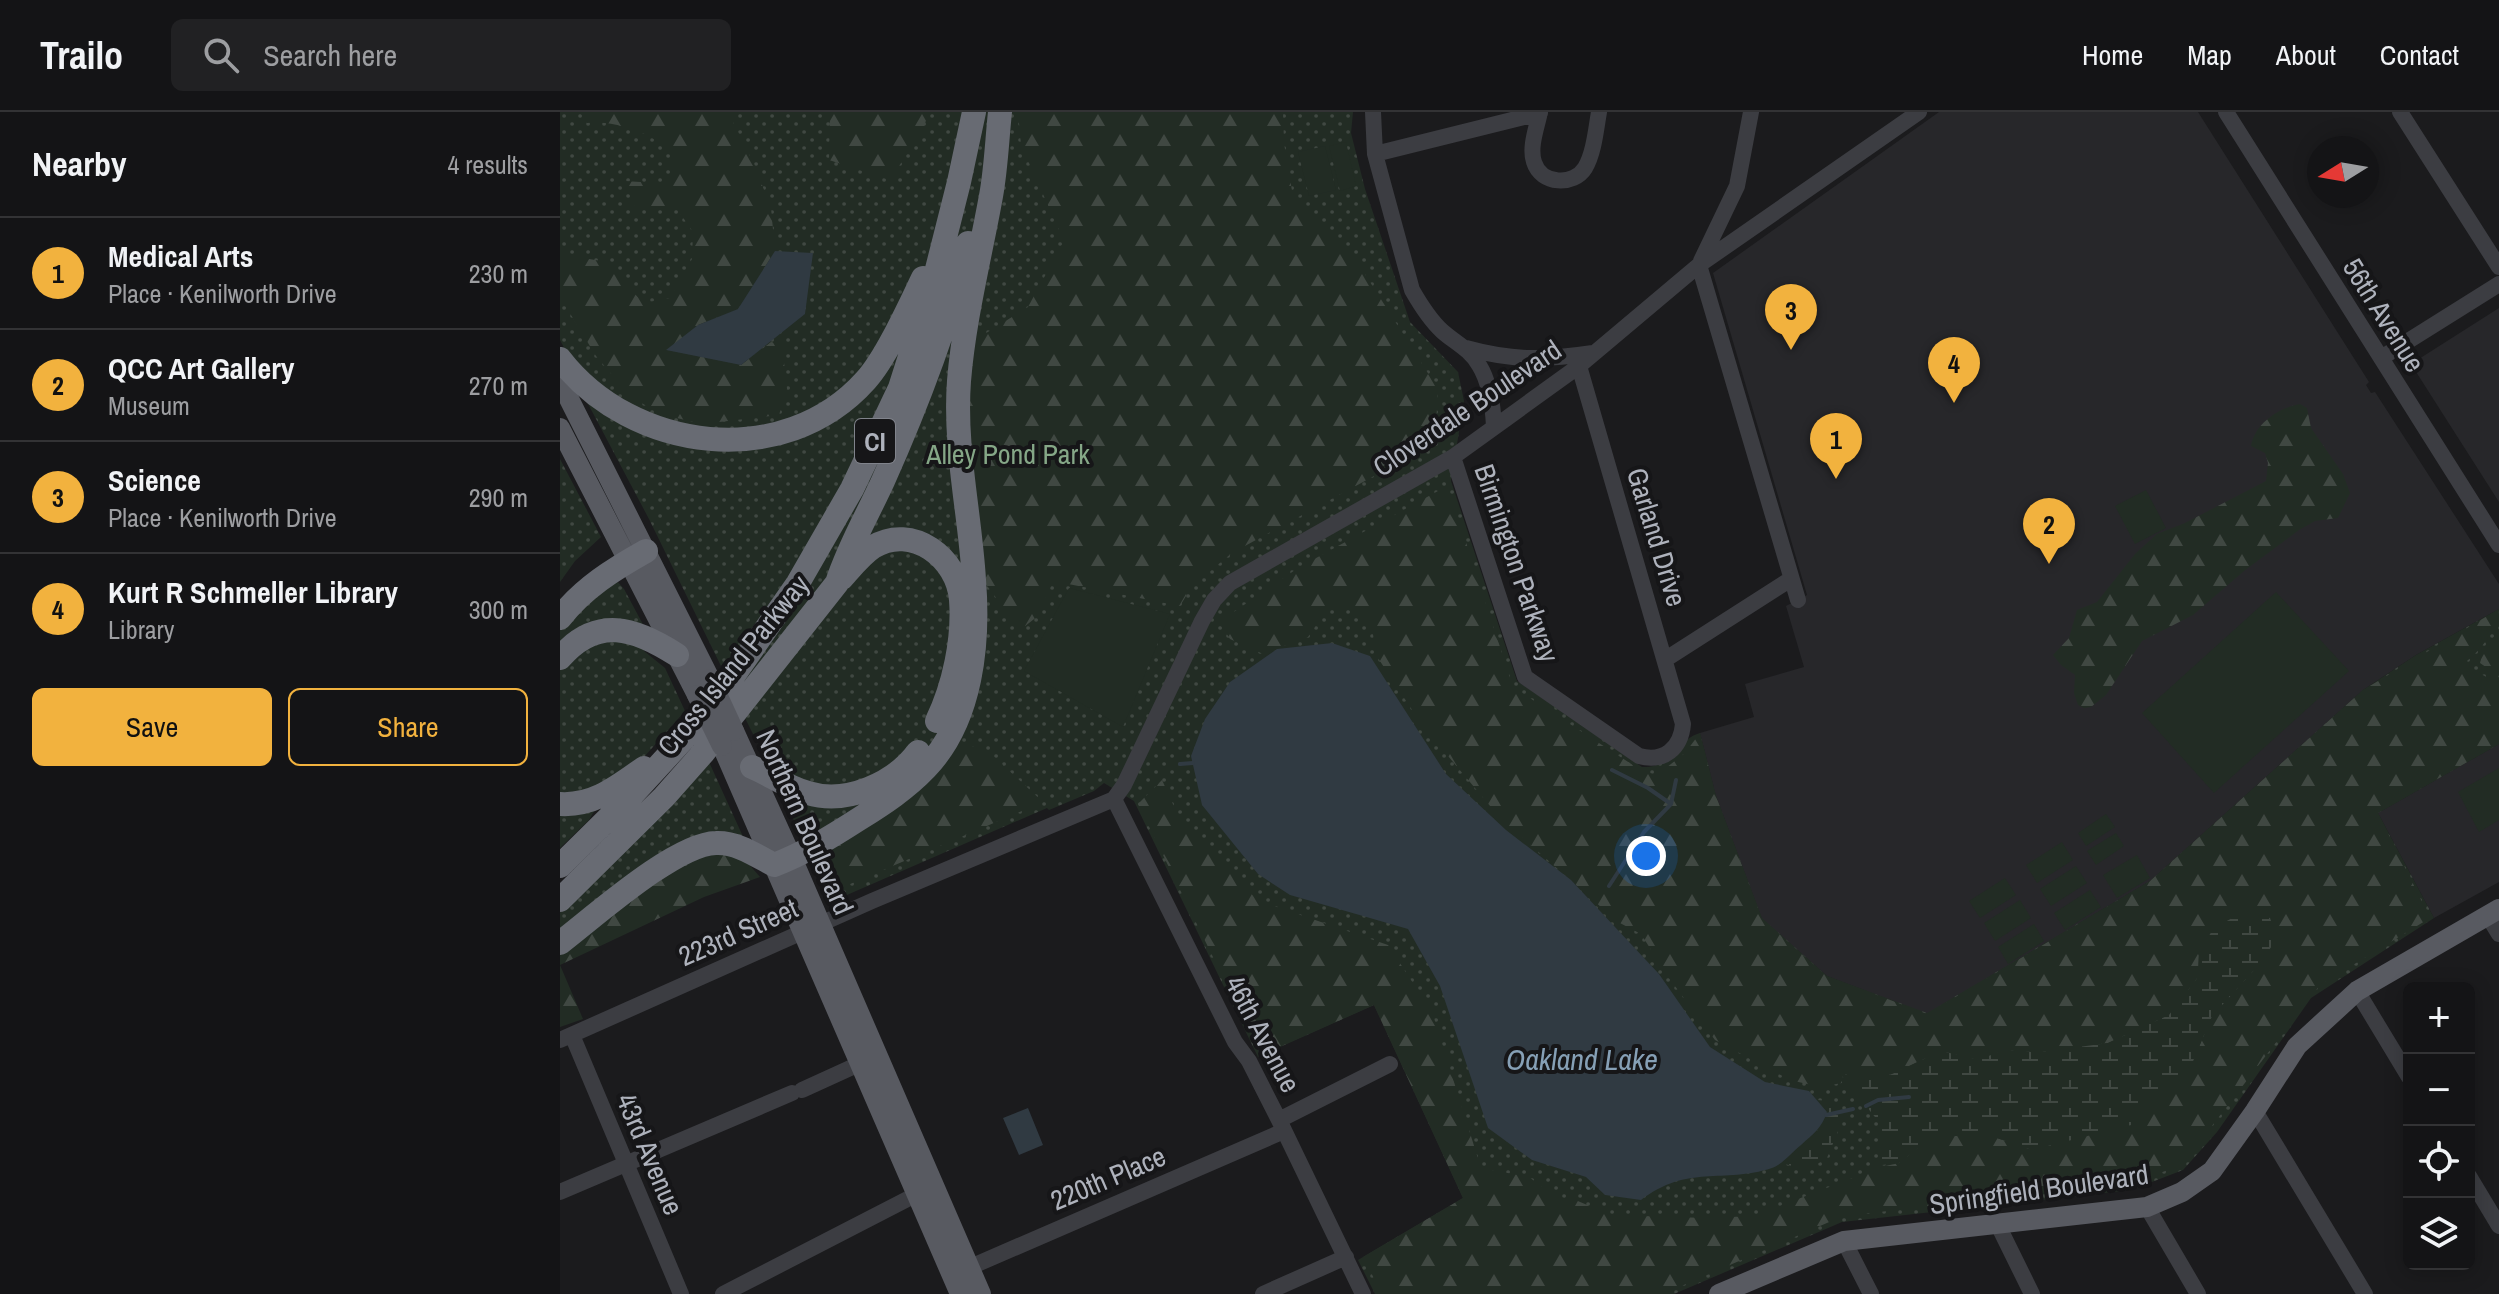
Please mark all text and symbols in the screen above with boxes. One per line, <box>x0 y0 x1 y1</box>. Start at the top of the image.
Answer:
search box <box>171 19 731 91</box>
text: Trailo <box>40 30 123 81</box>
icon: search <box>199 33 243 77</box>
text: Search here <box>263 35 397 75</box>
text: Home <box>2082 36 2143 74</box>
text: Map <box>2187 36 2232 74</box>
text: About <box>2276 36 2336 74</box>
text: Contact <box>2380 36 2459 74</box>
north arrow <box>2307 136 2379 208</box>
text: Nearby <box>32 141 127 187</box>
text: 4 results <box>447 147 528 182</box>
text: Medical Arts <box>108 236 253 276</box>
street label: 56th Avenue <box>2334 251 2434 379</box>
text: 1 <box>52 256 64 291</box>
text: 230 m <box>469 256 528 291</box>
text: Place · Kenilworth Drive <box>108 276 337 311</box>
pin: 3 <box>1765 284 1817 350</box>
street label: Cloverdale Boulevard <box>1365 331 1569 485</box>
pin: 4 <box>1928 337 1980 403</box>
text: QCC Art Gallery <box>108 348 294 388</box>
text: 2 <box>52 368 64 403</box>
text: 270 m <box>469 368 528 403</box>
text: Museum <box>108 388 190 423</box>
pin: 1 <box>1810 413 1862 479</box>
road number: CI <box>855 419 895 463</box>
park label: Alley Pond Park <box>925 435 1090 473</box>
street label: Birmington Parkway <box>1465 459 1569 667</box>
text: Science <box>108 460 201 500</box>
street label: Garland Drive <box>1618 463 1696 611</box>
text: 3 <box>52 480 64 515</box>
text: 290 m <box>469 480 528 515</box>
pin: 2 <box>2023 498 2075 564</box>
text: Place · Kenilworth Drive <box>108 500 337 535</box>
street label: Cross Island Parkway <box>648 566 818 763</box>
text: Kurt R Schmeller Library <box>108 572 398 612</box>
text: 4 <box>52 592 64 627</box>
text: 300 m <box>469 592 528 627</box>
text: Library <box>108 612 174 647</box>
button: Save <box>32 688 272 766</box>
button: Share <box>288 688 528 766</box>
street label: Northern Boulevard <box>747 723 863 921</box>
your location <box>1626 836 1666 876</box>
street label: 223rd Street <box>673 889 803 975</box>
street label: 46th Avenue <box>1216 969 1310 1099</box>
map controls <box>2403 982 2475 1270</box>
button: + <box>2403 982 2475 1054</box>
water label: Oakland Lake <box>1506 1039 1658 1079</box>
button: − <box>2403 1054 2475 1126</box>
street label: 43rd Avenue <box>607 1087 693 1221</box>
button: locate <box>2403 1126 2475 1198</box>
street label: 220th Place <box>1045 1137 1171 1219</box>
street label: Springfield Boulevard <box>1927 1155 2151 1223</box>
button: layers <box>2403 1198 2475 1270</box>

